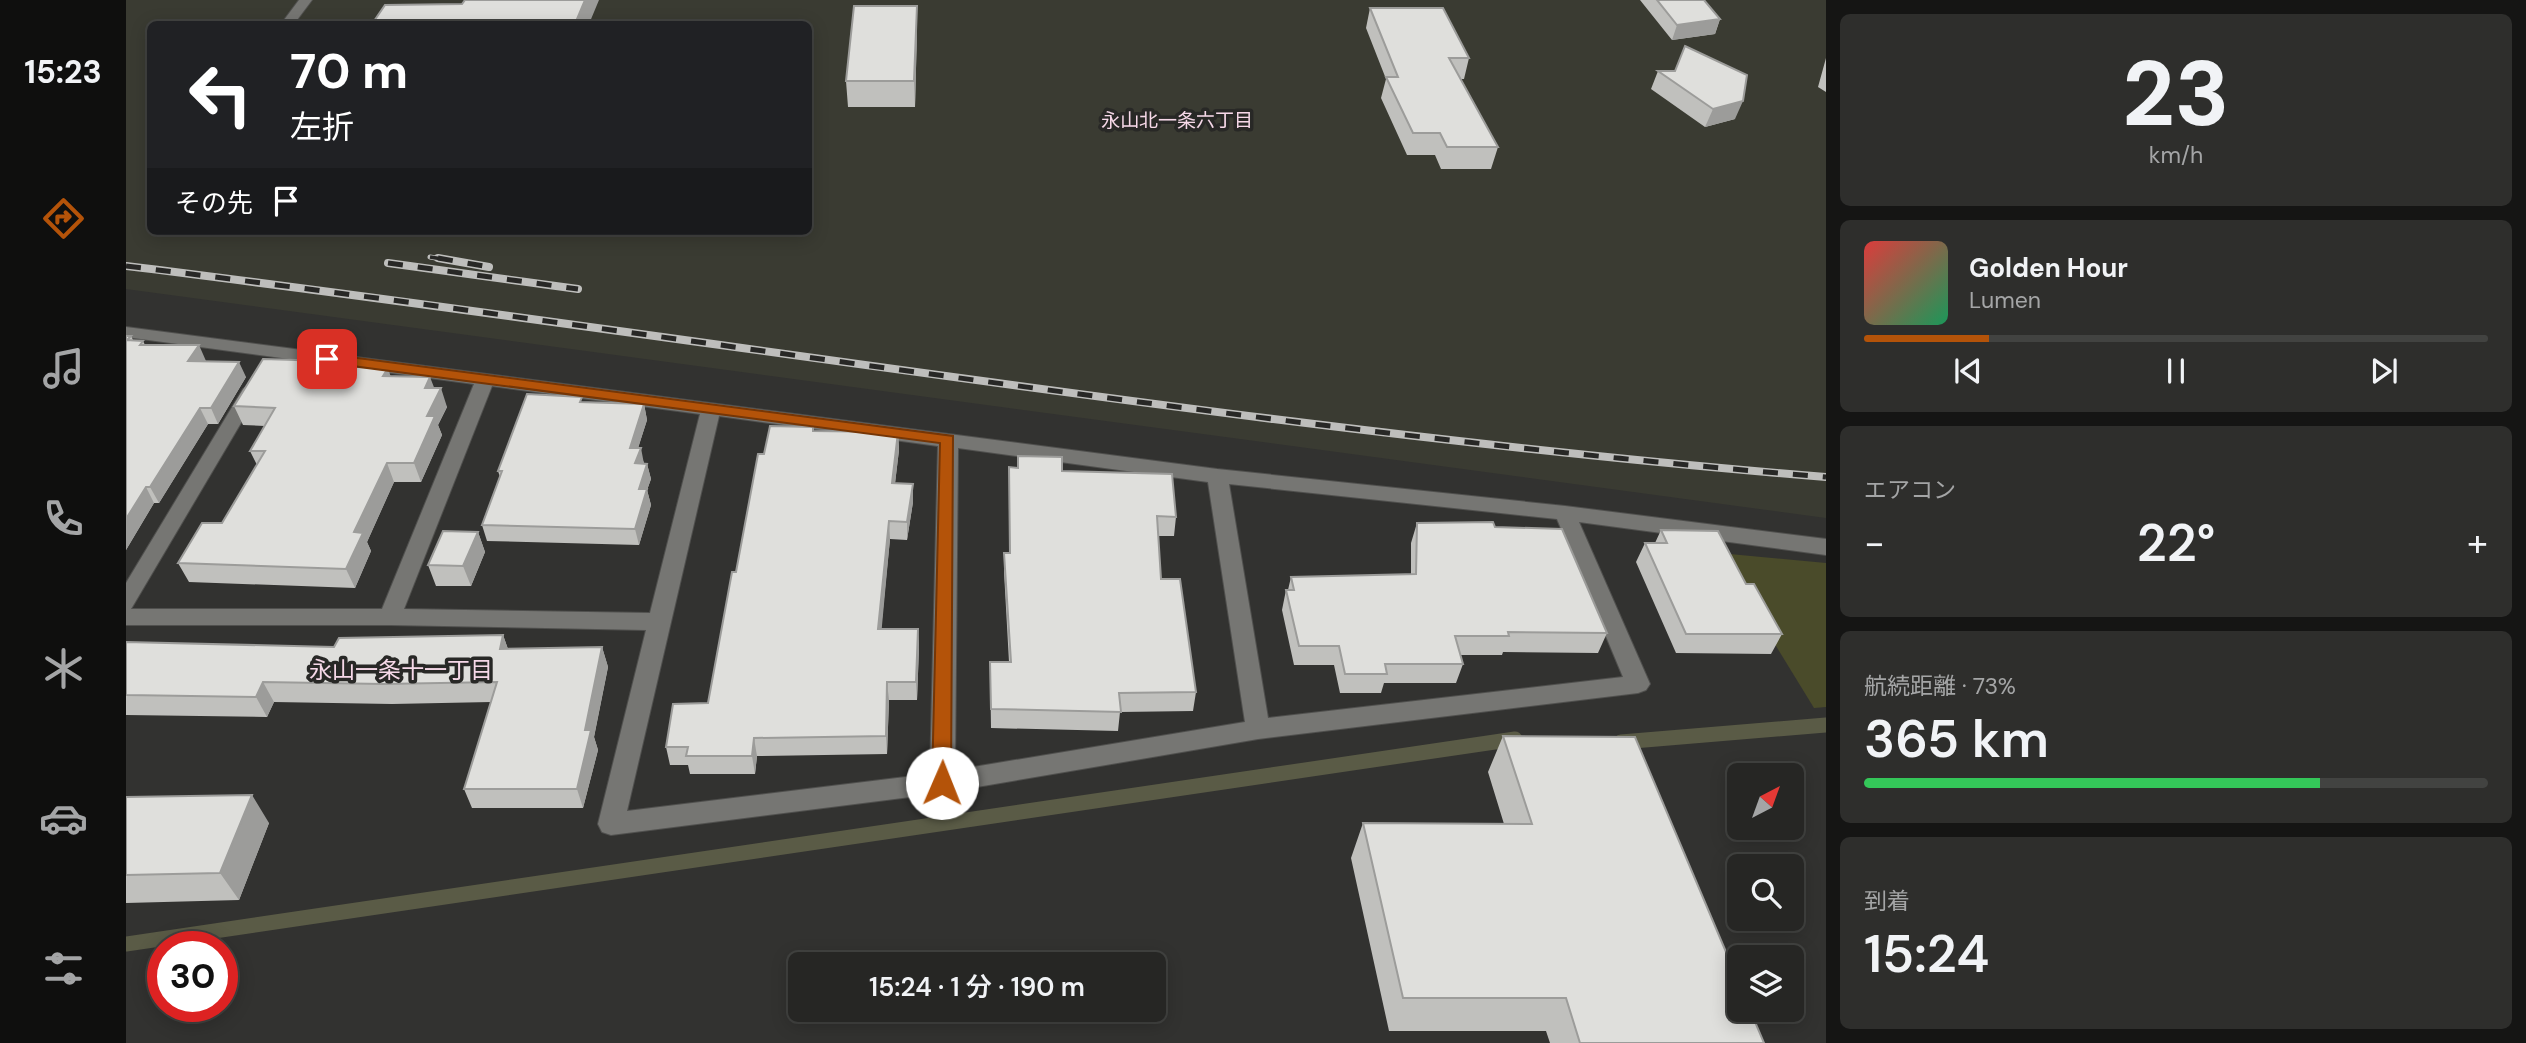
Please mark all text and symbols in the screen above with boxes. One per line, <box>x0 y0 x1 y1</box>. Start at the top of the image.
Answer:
text: 23 <box>2122 35 2230 153</box>
text: 70 m <box>290 39 408 103</box>
icon: left <box>175 49 266 140</box>
text: 15:23 <box>24 51 102 93</box>
text: 左折 <box>290 106 354 148</box>
district label: 永山北一条六丁目 <box>1101 108 1253 133</box>
text: km/h <box>2149 140 2203 170</box>
icon: arrive <box>267 182 305 220</box>
text: その先 <box>175 186 253 220</box>
icon: directions <box>39 194 88 243</box>
text: Golden Hour <box>1969 251 2128 285</box>
text: Lumen <box>1969 285 2041 315</box>
pin <box>297 329 357 389</box>
icon: arrive <box>308 340 346 378</box>
icon: music <box>39 344 88 393</box>
icon: previous <box>1949 352 1987 390</box>
icon: pause <box>2157 352 2195 390</box>
icon: next <box>2365 352 2403 390</box>
text: エアコン <box>1864 475 1956 505</box>
icon: phone <box>39 494 88 543</box>
text: 22° <box>2137 509 2215 577</box>
text: − <box>1864 518 1885 568</box>
text: + <box>2467 518 2488 568</box>
icon: climate <box>39 644 88 693</box>
district label: 永山一条十一丁目 <box>309 655 493 685</box>
text: 航続距離 · 73% <box>1864 671 2016 701</box>
text: 365 km <box>1864 705 2049 773</box>
position arrow <box>905 746 979 820</box>
north arrow <box>1727 763 1804 840</box>
map controls <box>1727 763 1804 1022</box>
icon: car <box>39 794 88 843</box>
button: search <box>1727 854 1804 931</box>
text: 到着 <box>1864 886 1910 916</box>
text: 15:24 <box>1864 920 1989 988</box>
speed limit sign: 30 <box>147 931 238 1022</box>
icon: filters <box>39 944 88 993</box>
button: layers <box>1727 945 1804 1022</box>
text: 15:24 · 1 分 · 190 m <box>869 970 1085 1004</box>

